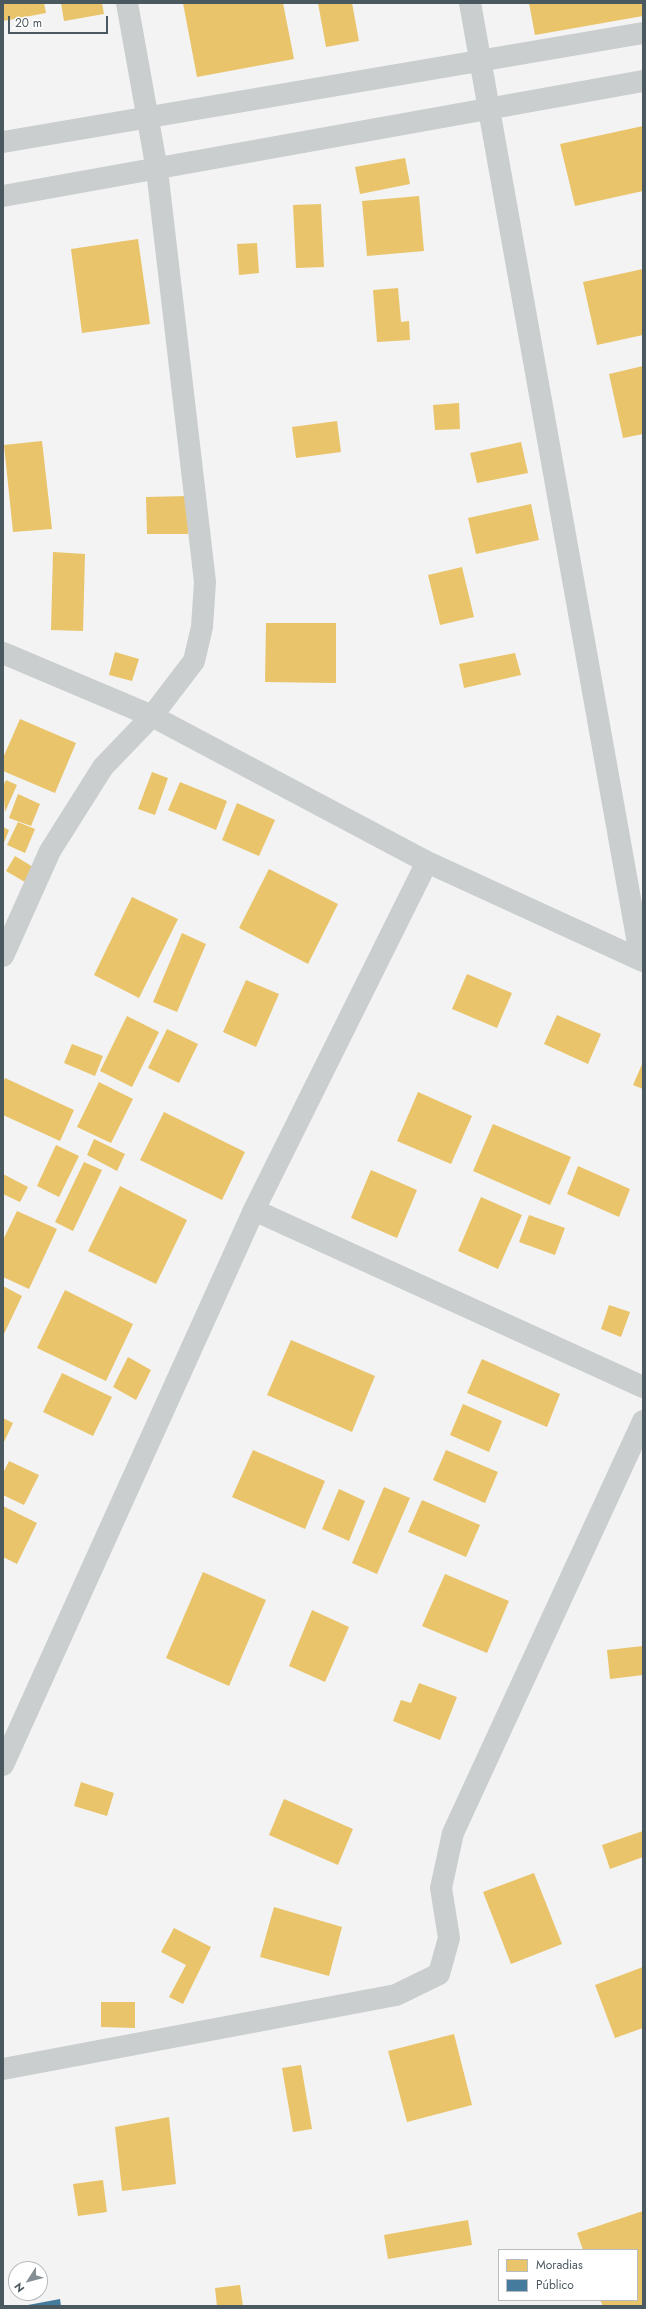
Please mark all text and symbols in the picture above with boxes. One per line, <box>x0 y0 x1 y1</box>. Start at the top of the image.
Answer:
scale bar <box>10 8 110 34</box>
text: 20 m <box>15 14 42 32</box>
legend <box>498 2249 638 2301</box>
text: Moradias <box>536 2256 583 2274</box>
north arrow <box>8 2261 48 2301</box>
text: Público <box>536 2276 574 2294</box>
text: N <box>10 2279 28 2296</box>

